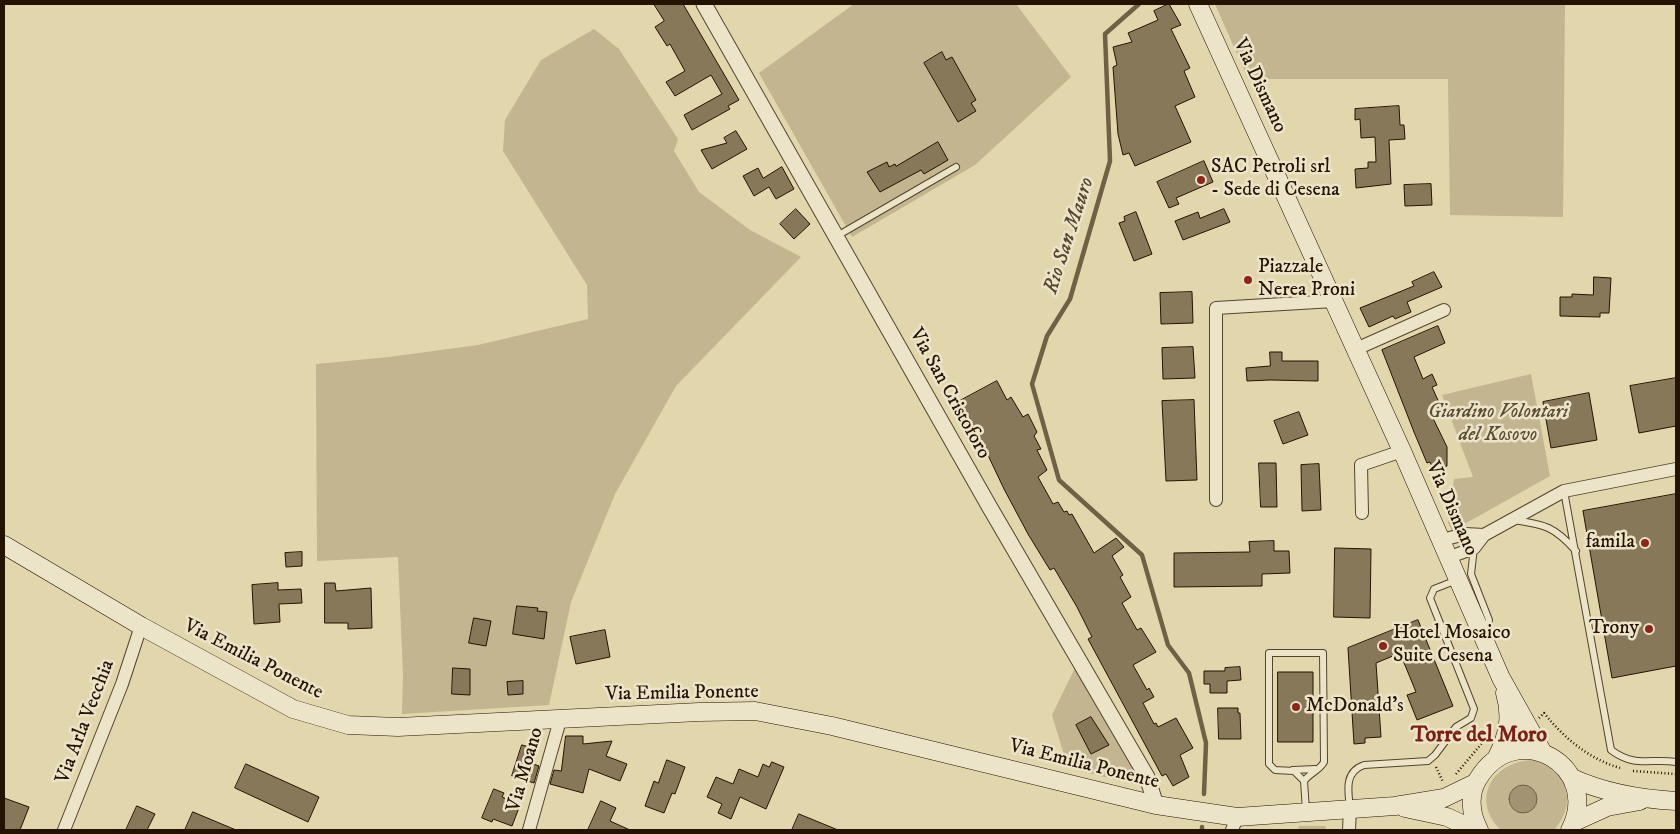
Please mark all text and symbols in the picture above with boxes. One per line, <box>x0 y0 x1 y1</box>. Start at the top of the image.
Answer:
street label: Via Dismano <box>1227 35 1291 137</box>
place label: SAC Petroli srl - Sede di Cesena <box>1211 156 1340 203</box>
marker: SAC Petroli srl - Sede di Cesena <box>1195 174 1207 186</box>
water label: Rio San Mauro <box>1039 175 1101 297</box>
place label: Piazzale Nerea Proni <box>1258 256 1355 303</box>
marker: Piazzale Nerea Proni <box>1242 274 1254 286</box>
street label: Via San Cristoforo <box>903 324 995 464</box>
park label: Giardino Volontari del Kosovo <box>1428 401 1568 448</box>
street label: Via Dismano <box>1420 458 1482 560</box>
place label: famila <box>1585 531 1635 555</box>
marker: famila <box>1639 537 1651 549</box>
street label: Via Emilia Ponente <box>179 614 327 706</box>
place label: Trony <box>1589 617 1639 641</box>
place label: Hotel Mosaico Suite Cesena <box>1393 622 1511 669</box>
marker: Trony <box>1643 623 1655 635</box>
marker: Hotel Mosaico Suite Cesena <box>1377 640 1389 652</box>
street label: Via Arla Vecchia <box>51 657 121 787</box>
street label: Via Emilia Ponente <box>605 681 759 707</box>
place label: McDonald's <box>1306 695 1404 719</box>
marker: McDonald's <box>1290 701 1302 713</box>
district label: Torre del Moro <box>1411 723 1547 749</box>
street label: Via Moano <box>503 725 549 815</box>
street label: Via Emilia Ponente <box>1007 735 1161 795</box>

